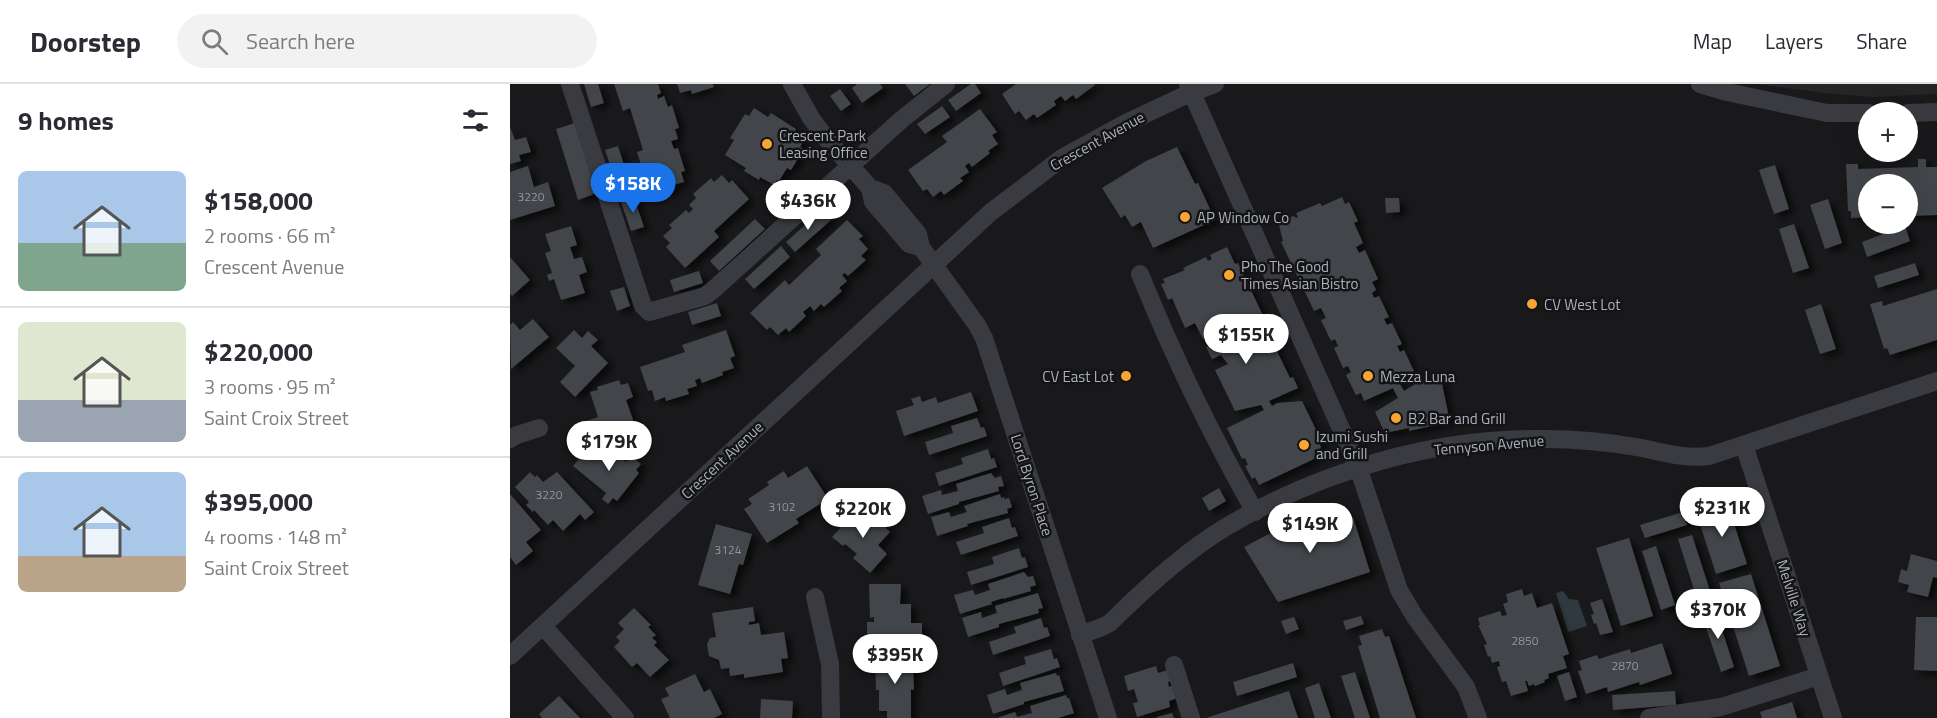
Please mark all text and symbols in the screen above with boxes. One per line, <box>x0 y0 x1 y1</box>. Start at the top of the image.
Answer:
search box <box>177 14 597 68</box>
text: Doorstep <box>30 20 141 63</box>
text: Search here <box>246 24 355 58</box>
icon: search <box>198 25 231 58</box>
text: Map <box>1693 25 1732 57</box>
text: Layers <box>1765 25 1823 57</box>
text: Share <box>1856 25 1907 57</box>
text: 9 homes <box>18 101 114 140</box>
map controls <box>1858 102 1918 234</box>
button: + <box>1858 102 1918 162</box>
icon: filters <box>459 104 492 137</box>
street label: Crescent Avenue <box>1045 105 1149 177</box>
place label: Crescent Park Leasing Office <box>779 124 868 164</box>
marker: Crescent Park Leasing Office <box>760 137 774 151</box>
pin: $158K <box>591 163 675 214</box>
text: $158K <box>605 167 661 198</box>
button: − <box>1858 174 1918 234</box>
pin: $436K <box>766 180 850 231</box>
text: $158,000 <box>204 181 313 220</box>
text: $436K <box>780 184 836 215</box>
house number: 3220 <box>518 187 545 206</box>
icon: home <box>66 195 138 267</box>
place label: AP Window Co <box>1197 206 1289 229</box>
marker: AP Window Co <box>1178 210 1192 224</box>
text: 2 rooms · 66 m² <box>204 220 336 251</box>
text: Crescent Avenue <box>204 251 344 282</box>
place label: Pho The Good Times Asian Bistro <box>1241 255 1358 295</box>
marker: Pho The Good Times Asian Bistro <box>1222 268 1236 282</box>
place label: CV West Lot <box>1544 293 1621 316</box>
marker: CV West Lot <box>1525 297 1539 311</box>
pin: $155K <box>1204 314 1288 365</box>
text: $155K <box>1218 318 1274 349</box>
text: $220,000 <box>204 332 313 371</box>
icon: home <box>66 346 138 418</box>
place label: CV East Lot <box>1042 365 1115 388</box>
place label: Mezza Luna <box>1380 365 1456 388</box>
marker: CV East Lot <box>1119 369 1133 383</box>
marker: Mezza Luna <box>1361 369 1375 383</box>
text: 3 rooms · 95 m² <box>204 371 336 402</box>
text: Saint Croix Street <box>204 402 349 433</box>
place label: B2 Bar and Grill <box>1408 407 1506 430</box>
marker: B2 Bar and Grill <box>1389 411 1403 425</box>
street label: Crescent Avenue <box>676 416 768 504</box>
pin: $179K <box>567 421 651 472</box>
text: $179K <box>581 425 637 456</box>
place label: Izumi Sushi and Grill <box>1316 425 1388 465</box>
street label: Tennyson Avenue <box>1433 429 1545 461</box>
street label: Lord Byron Place <box>1005 431 1059 539</box>
marker: Izumi Sushi and Grill <box>1297 438 1311 452</box>
text: $395,000 <box>204 482 313 521</box>
house number: 3220 <box>536 485 563 504</box>
pin: $231K <box>1680 487 1764 538</box>
pin: $220K <box>821 488 905 539</box>
text: $231K <box>1694 491 1750 522</box>
text: $220K <box>835 492 891 523</box>
icon: home <box>66 496 138 568</box>
house number: 3102 <box>769 497 795 516</box>
pin: $149K <box>1268 503 1352 554</box>
text: $149K <box>1282 507 1338 538</box>
text: 4 rooms · 148 m² <box>204 521 347 552</box>
house number: 3124 <box>715 540 742 559</box>
text: Saint Croix Street <box>204 552 349 583</box>
street label: Melville Way <box>1771 557 1817 639</box>
pin: $370K <box>1676 589 1760 640</box>
text: $370K <box>1690 593 1746 624</box>
house number: 2850 <box>1512 631 1539 650</box>
pin: $395K <box>853 634 937 685</box>
text: $395K <box>867 638 923 669</box>
house number: 2870 <box>1612 656 1639 675</box>

